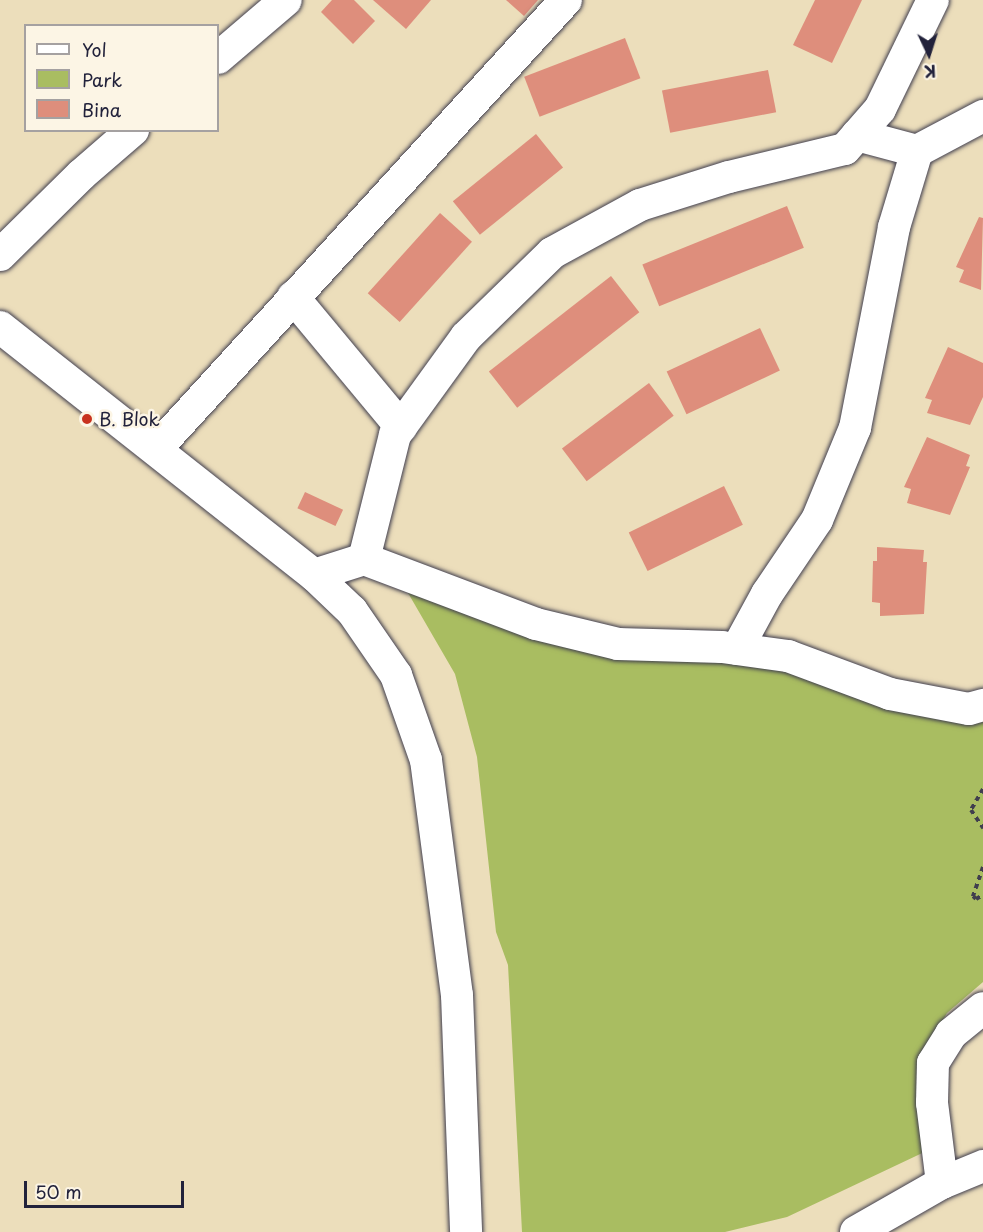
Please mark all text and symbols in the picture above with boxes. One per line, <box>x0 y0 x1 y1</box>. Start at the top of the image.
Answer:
legend <box>24 24 219 132</box>
north arrow <box>899 24 959 84</box>
text: Yol <box>82 36 107 63</box>
text: K <box>924 60 937 84</box>
text: Park <box>82 66 122 93</box>
text: Bina <box>82 96 121 123</box>
place label: B. Blok <box>99 408 160 430</box>
marker: B. Blok <box>80 412 94 426</box>
scale bar <box>27 1169 188 1207</box>
text: 50 m <box>35 1178 82 1205</box>

